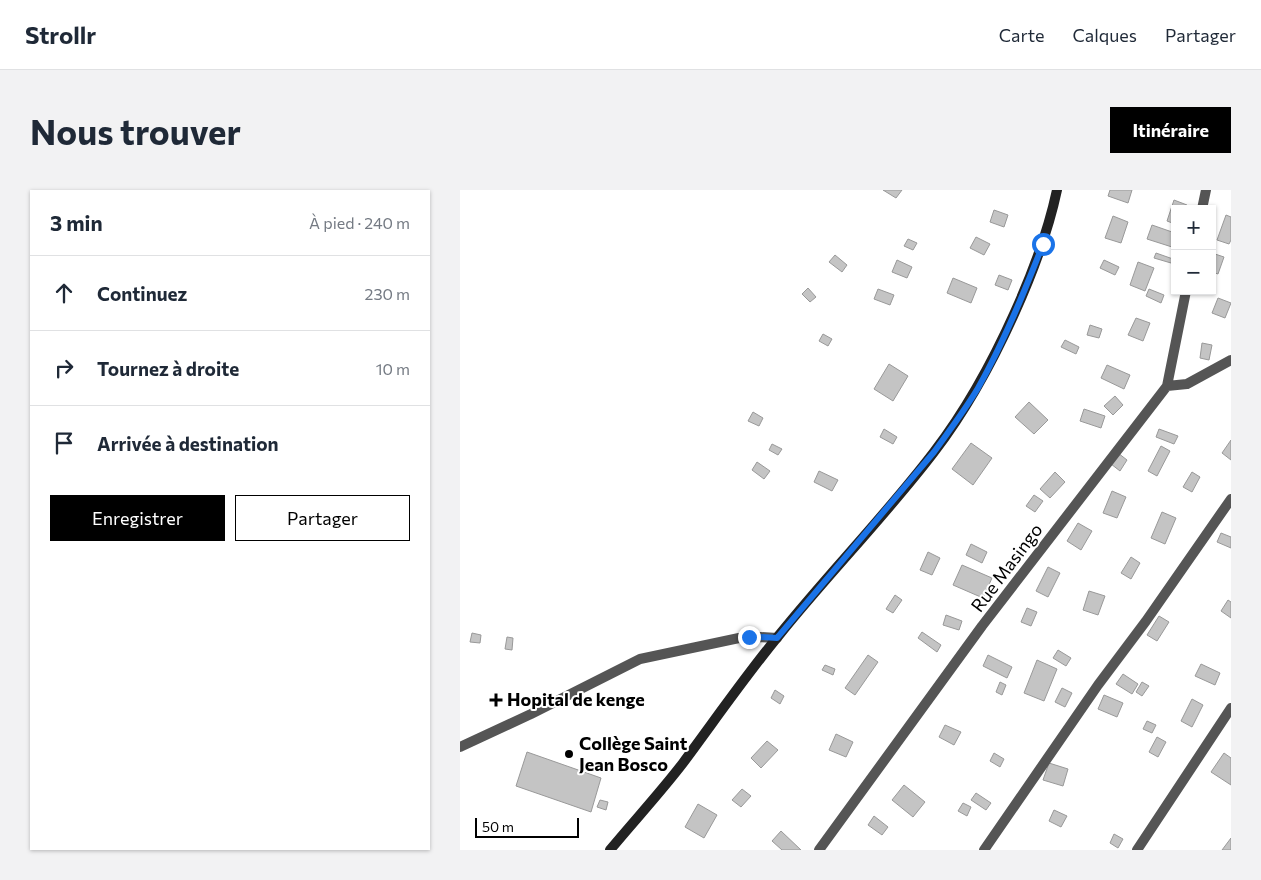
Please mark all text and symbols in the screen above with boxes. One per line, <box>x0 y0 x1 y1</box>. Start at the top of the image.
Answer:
text: Strollr <box>25 20 96 49</box>
text: Carte <box>999 24 1044 46</box>
text: Calques <box>1072 24 1137 46</box>
text: Partager <box>1165 24 1236 46</box>
button: Itinéraire <box>1110 107 1231 153</box>
text: Nous trouver <box>30 109 241 152</box>
map controls <box>1171 205 1216 295</box>
button: + <box>1171 205 1216 250</box>
text: 3 min <box>50 210 103 235</box>
text: À pied · 240 m <box>309 213 410 232</box>
route start <box>1032 233 1055 256</box>
button: − <box>1171 250 1216 295</box>
icon: ahead <box>50 279 78 307</box>
text: Continuez <box>97 282 187 305</box>
text: 230 m <box>365 284 410 303</box>
icon: right <box>50 354 78 382</box>
text: Tournez à droite <box>97 357 239 380</box>
text: 10 m <box>376 359 410 378</box>
icon: arrive <box>50 429 78 457</box>
text: Arrivée à destination <box>97 432 279 455</box>
button: Enregistrer <box>50 495 225 541</box>
button: Partager <box>235 495 410 541</box>
street label: Rue Masingo <box>966 519 1047 616</box>
route end <box>738 626 761 649</box>
place label: Hopital de kenge <box>507 688 645 710</box>
marker: Hopital de kenge <box>489 693 503 707</box>
place label: Collège Saint Jean Bosco <box>579 732 688 775</box>
marker: Collège Saint Jean Bosco <box>563 748 575 760</box>
scale bar <box>475 815 579 838</box>
text: 50 m <box>482 818 514 835</box>

